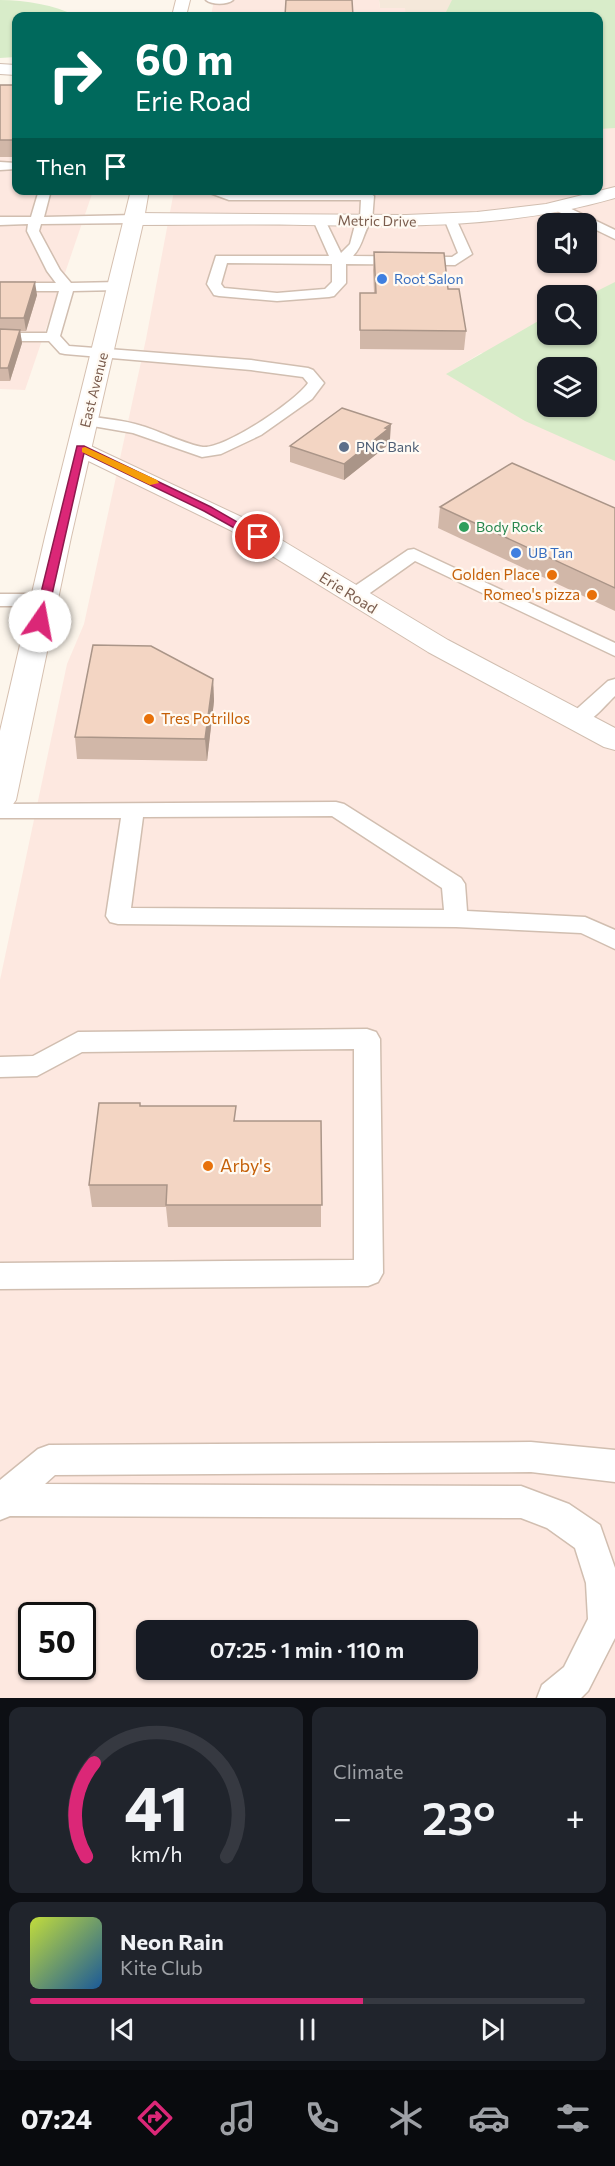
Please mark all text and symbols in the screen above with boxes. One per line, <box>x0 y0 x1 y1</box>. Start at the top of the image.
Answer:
text: 60 m <box>135 32 234 84</box>
icon: right <box>36 36 114 114</box>
text: Erie Road <box>135 84 251 117</box>
icon: arrive <box>99 150 132 183</box>
text: Then <box>36 153 87 180</box>
street label: Metric Drive <box>337 211 417 230</box>
map controls <box>537 213 597 417</box>
button: sound <box>537 213 597 273</box>
place label: Root Salon <box>394 270 463 287</box>
marker: Root Salon <box>375 272 389 286</box>
button: search <box>537 285 597 345</box>
street label: East Avenue <box>76 350 111 429</box>
button: layers <box>537 357 597 417</box>
place label: PNC Bank <box>356 438 420 455</box>
marker: PNC Bank <box>337 440 351 454</box>
pin <box>232 511 283 562</box>
place label: Body Rock <box>476 518 544 535</box>
icon: arrive <box>241 520 274 553</box>
marker: Body Rock <box>457 520 471 534</box>
place label: UB Tan <box>528 544 573 561</box>
marker: UB Tan <box>509 546 523 560</box>
place label: Golden Place <box>452 565 540 583</box>
street label: Erie Road <box>316 567 381 617</box>
marker: Golden Place <box>545 568 559 582</box>
place label: Romeo's pizza <box>483 585 580 603</box>
marker: Romeo's pizza <box>585 588 599 602</box>
position arrow <box>8 589 72 653</box>
place label: Tres Potrillos <box>161 709 250 727</box>
marker: Tres Potrillos <box>142 712 156 726</box>
place label: Arby's <box>220 1154 271 1176</box>
marker: Arby's <box>201 1159 215 1173</box>
speed limit sign: 50 <box>18 1602 96 1680</box>
text: 07:25 · 1 min · 110 m <box>210 1636 404 1663</box>
text: Climate <box>333 1759 403 1783</box>
text: 41 <box>124 1768 188 1844</box>
text: 23° <box>422 1789 495 1844</box>
text: − <box>333 1796 352 1837</box>
text: + <box>566 1796 585 1837</box>
text: km/h <box>130 1840 182 1866</box>
text: Neon Rain <box>120 1928 224 1955</box>
text: Kite Club <box>120 1955 203 1979</box>
icon: previous <box>106 2013 139 2046</box>
icon: pause <box>291 2013 324 2046</box>
icon: next <box>476 2013 509 2046</box>
icon: directions <box>134 2097 176 2139</box>
icon: music <box>217 2097 259 2139</box>
icon: phone <box>301 2097 343 2139</box>
icon: climate <box>385 2097 427 2139</box>
icon: car <box>468 2097 510 2139</box>
icon: filters <box>552 2097 594 2139</box>
text: 07:24 <box>21 2102 92 2135</box>

